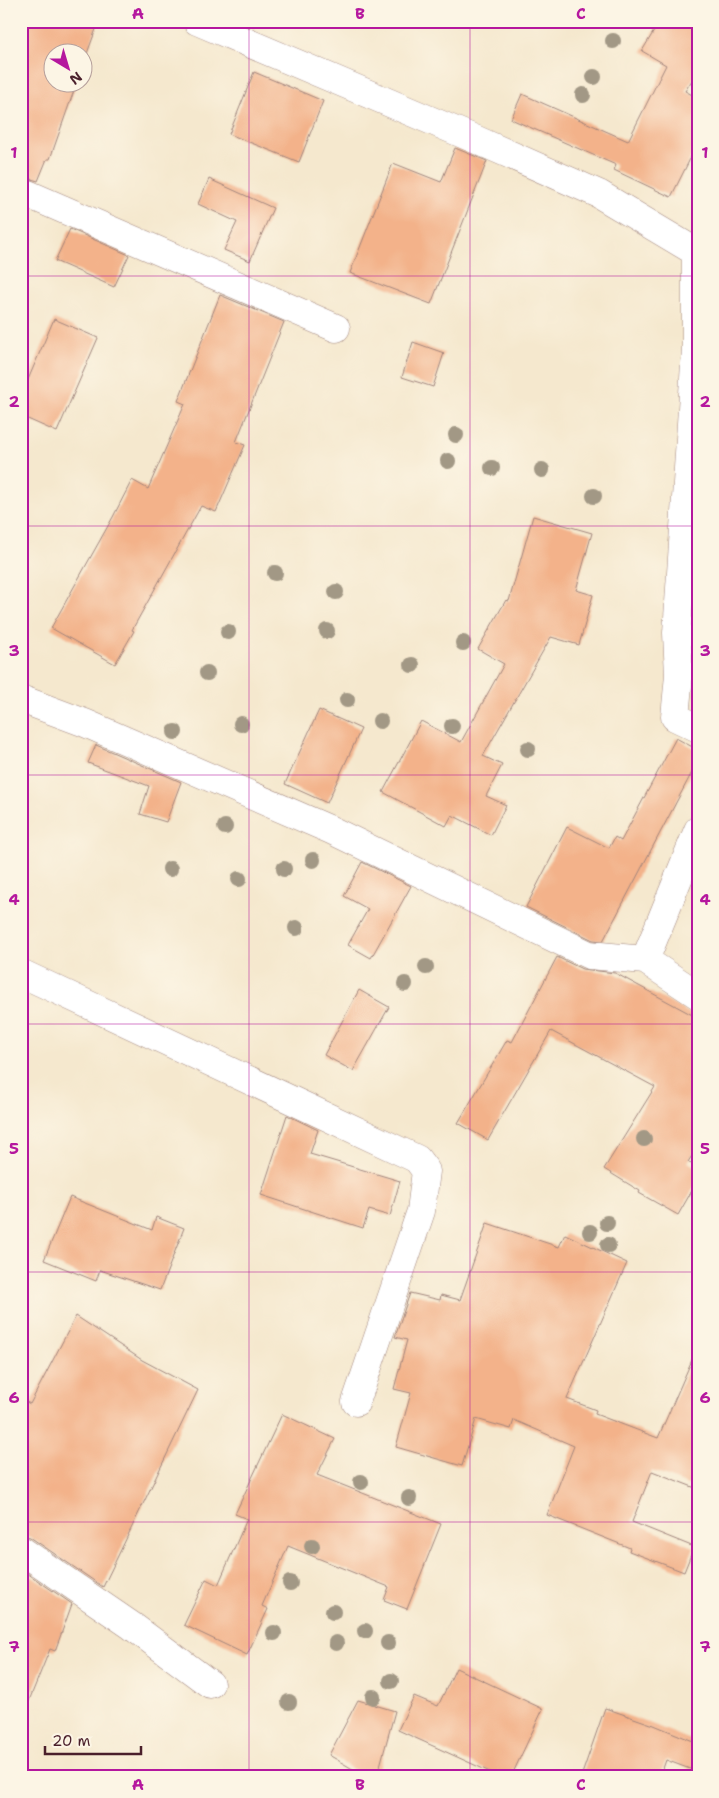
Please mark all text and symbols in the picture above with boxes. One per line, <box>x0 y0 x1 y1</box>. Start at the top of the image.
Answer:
text: A <box>132 3 144 24</box>
text: B <box>355 3 365 24</box>
text: C <box>576 3 586 24</box>
north arrow <box>42 42 92 92</box>
text: N <box>66 68 86 89</box>
text: 1 <box>10 142 18 163</box>
text: 1 <box>701 142 709 163</box>
text: 2 <box>8 391 20 412</box>
text: 2 <box>699 391 711 412</box>
text: 3 <box>8 640 20 661</box>
text: 3 <box>699 640 711 661</box>
text: 4 <box>8 889 20 910</box>
text: 4 <box>699 889 711 910</box>
text: 5 <box>9 1138 19 1159</box>
text: 5 <box>700 1138 710 1159</box>
text: 6 <box>8 1387 20 1408</box>
text: 6 <box>699 1387 711 1408</box>
text: 7 <box>8 1636 20 1657</box>
text: 7 <box>699 1636 711 1657</box>
scale bar <box>45 1723 141 1755</box>
text: 20 m <box>52 1731 91 1751</box>
text: A <box>132 1774 144 1795</box>
text: B <box>355 1774 365 1795</box>
text: C <box>576 1774 586 1795</box>

